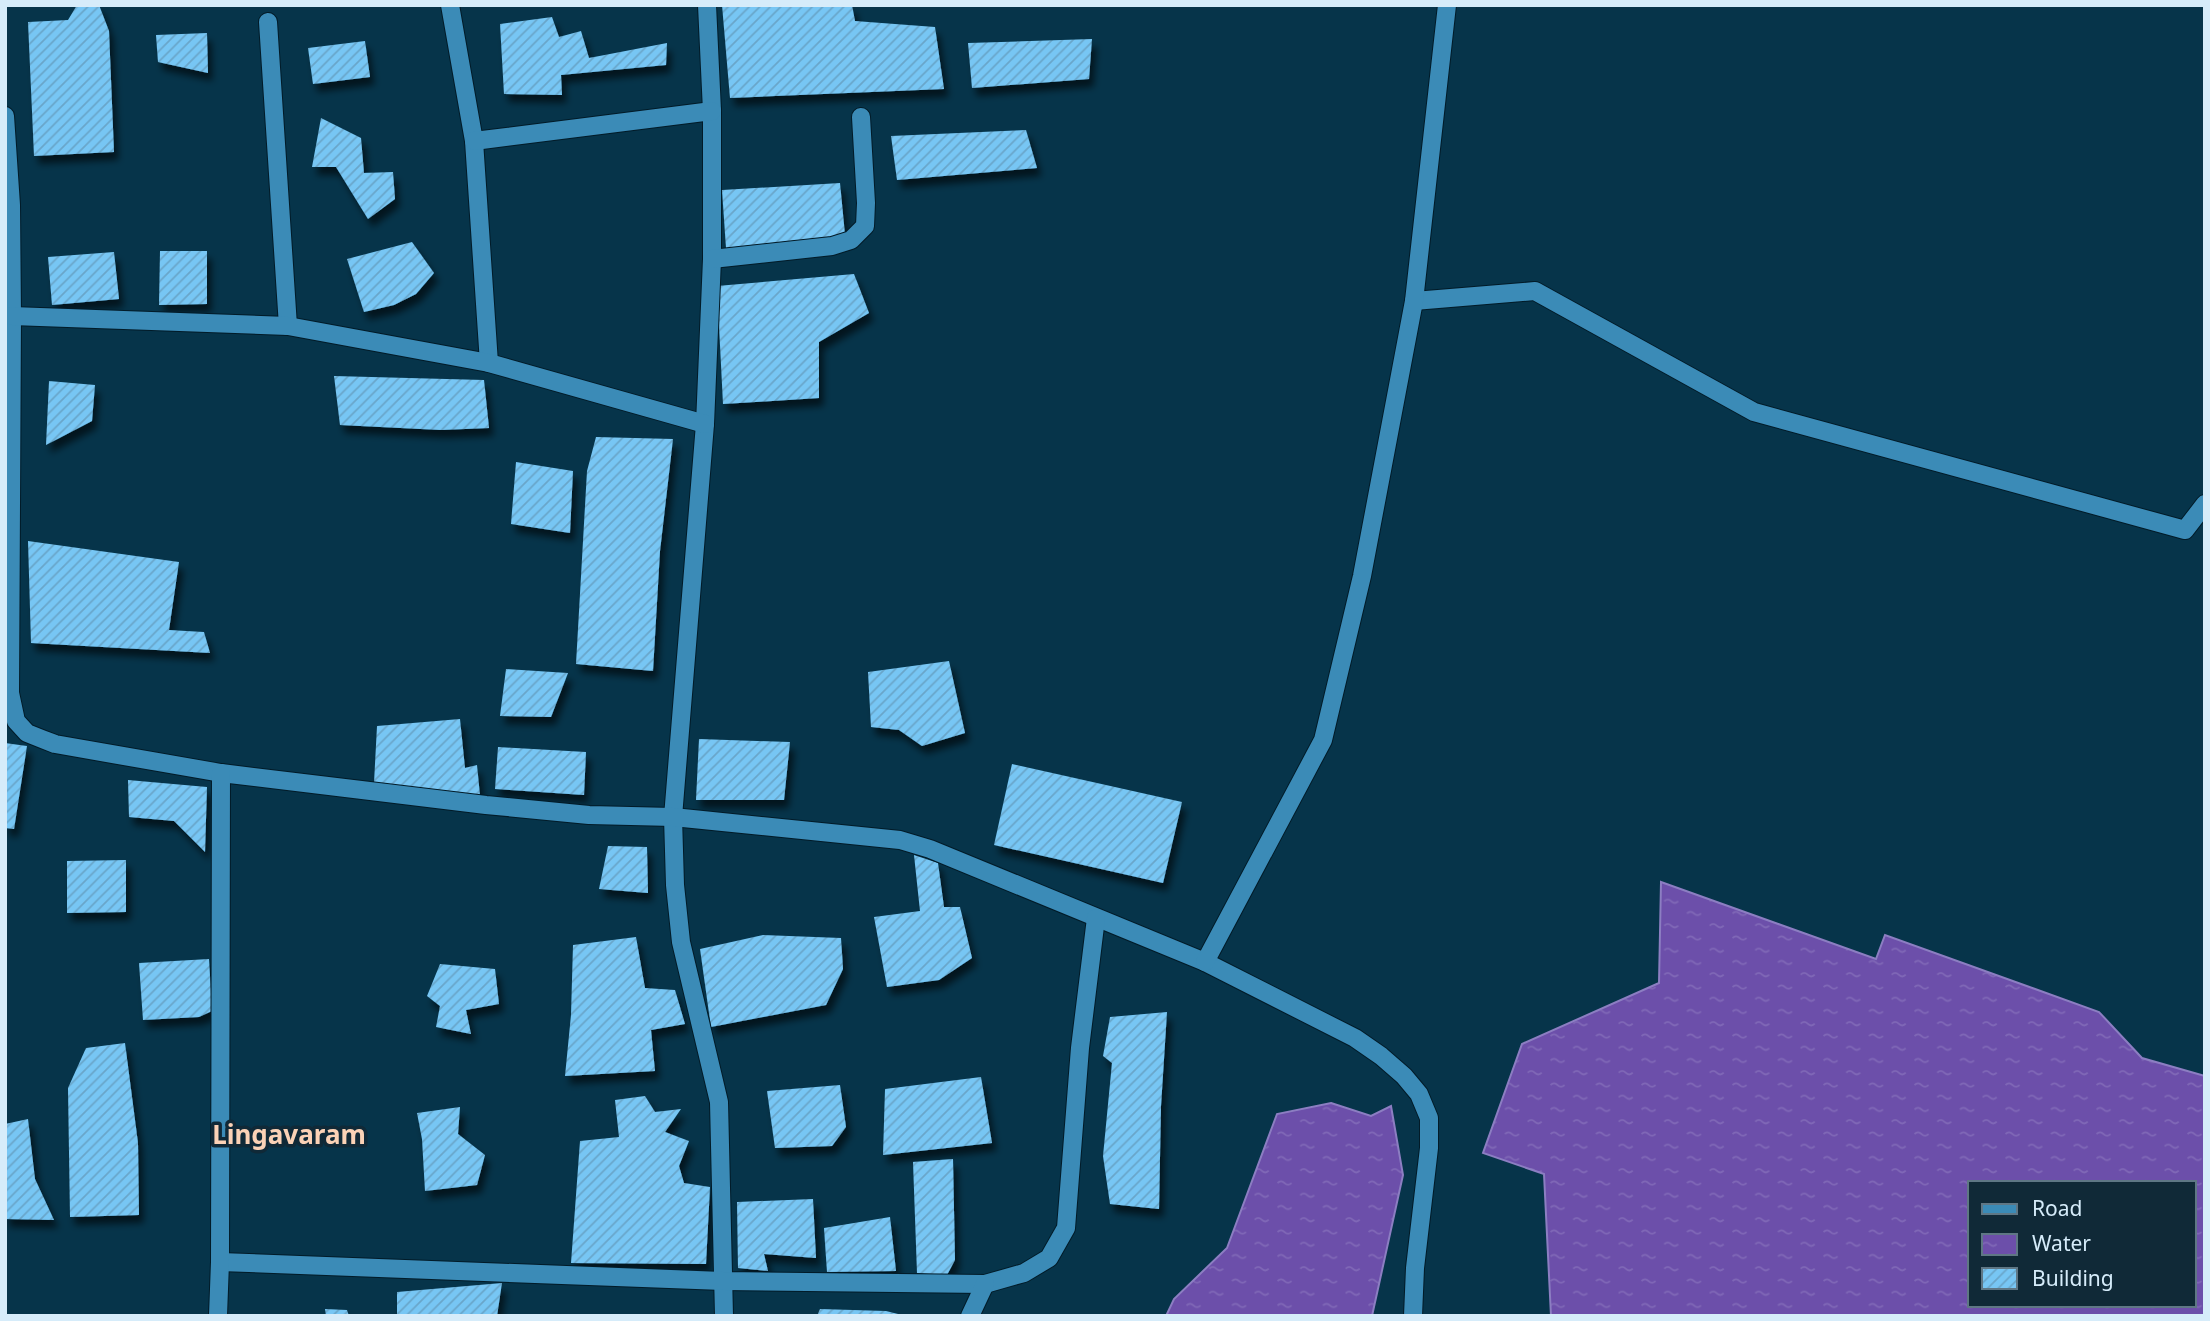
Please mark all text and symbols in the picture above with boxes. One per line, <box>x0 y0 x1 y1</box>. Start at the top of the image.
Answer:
district label: Lingavaram <box>212 1116 366 1152</box>
legend <box>1968 1181 2196 1307</box>
text: Road <box>2032 1194 2082 1222</box>
text: Water <box>2032 1229 2091 1257</box>
text: Building <box>2032 1264 2114 1292</box>

